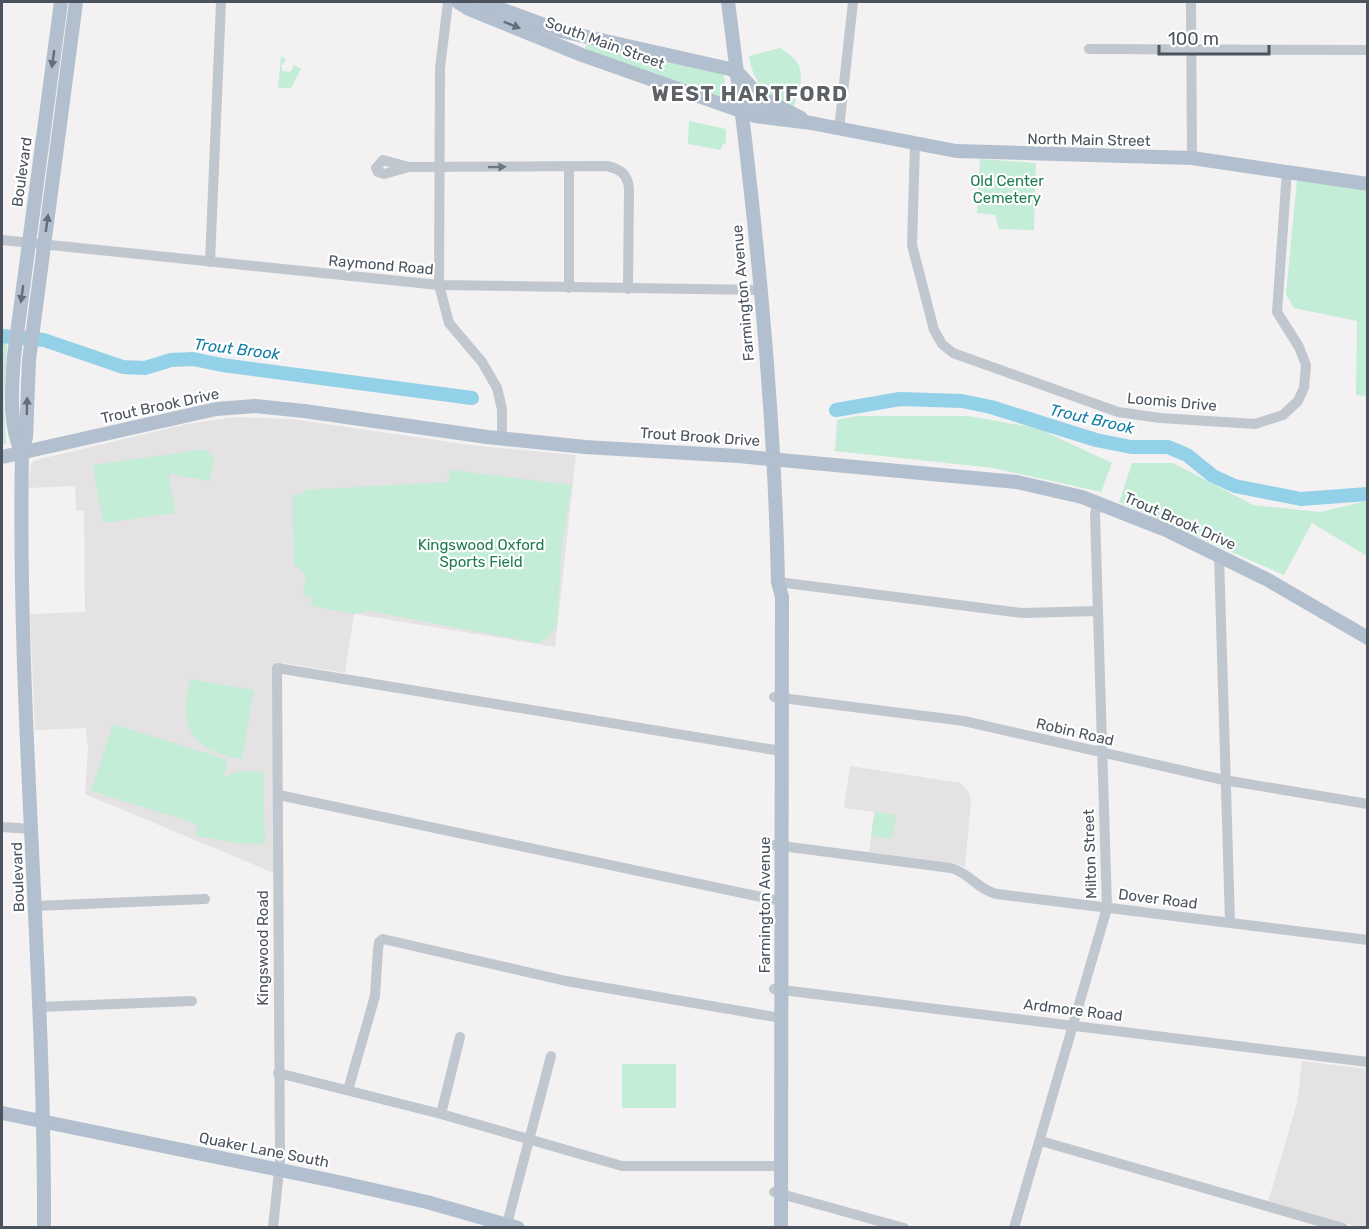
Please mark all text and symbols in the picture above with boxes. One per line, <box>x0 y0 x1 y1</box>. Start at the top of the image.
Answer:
street label: South Main Street <box>543 13 667 73</box>
scale bar <box>1159 18 1268 56</box>
one-way arrow <box>503 21 521 31</box>
text: 100 m <box>1168 28 1219 50</box>
one-way arrow <box>49 50 58 69</box>
district label: WEST HARTFORD <box>651 81 849 106</box>
street label: North Main Street <box>1027 130 1151 150</box>
street label: Boulevard <box>8 136 36 208</box>
one-way arrow <box>488 162 507 171</box>
park label: Old Center Cemetery <box>970 172 1044 207</box>
one-way arrow <box>42 213 51 232</box>
street label: Farmington Avenue <box>728 224 758 362</box>
street label: Raymond Road <box>328 251 434 279</box>
one-way arrow <box>17 285 26 304</box>
water label: Trout Brook <box>193 334 282 364</box>
street label: Trout Brook Drive <box>99 385 221 427</box>
street label: Loomis Drive <box>1126 389 1218 415</box>
one-way arrow <box>22 397 32 416</box>
water label: Trout Brook <box>1048 400 1137 438</box>
street label: Trout Brook Drive <box>639 424 761 450</box>
street label: Trout Brook Drive <box>1121 488 1239 554</box>
park label: Kingswood Oxford Sports Field <box>418 536 544 571</box>
street label: Robin Road <box>1034 714 1116 750</box>
street label: Milton Street <box>1079 809 1101 899</box>
street label: Farmington Avenue <box>756 837 774 973</box>
street label: Boulevard <box>8 842 28 912</box>
street label: Dover Road <box>1117 885 1199 913</box>
street label: Kingswood Road <box>254 890 272 1006</box>
street label: Ardmore Road <box>1022 995 1124 1025</box>
street label: Quaker Lane South <box>197 1129 331 1171</box>

